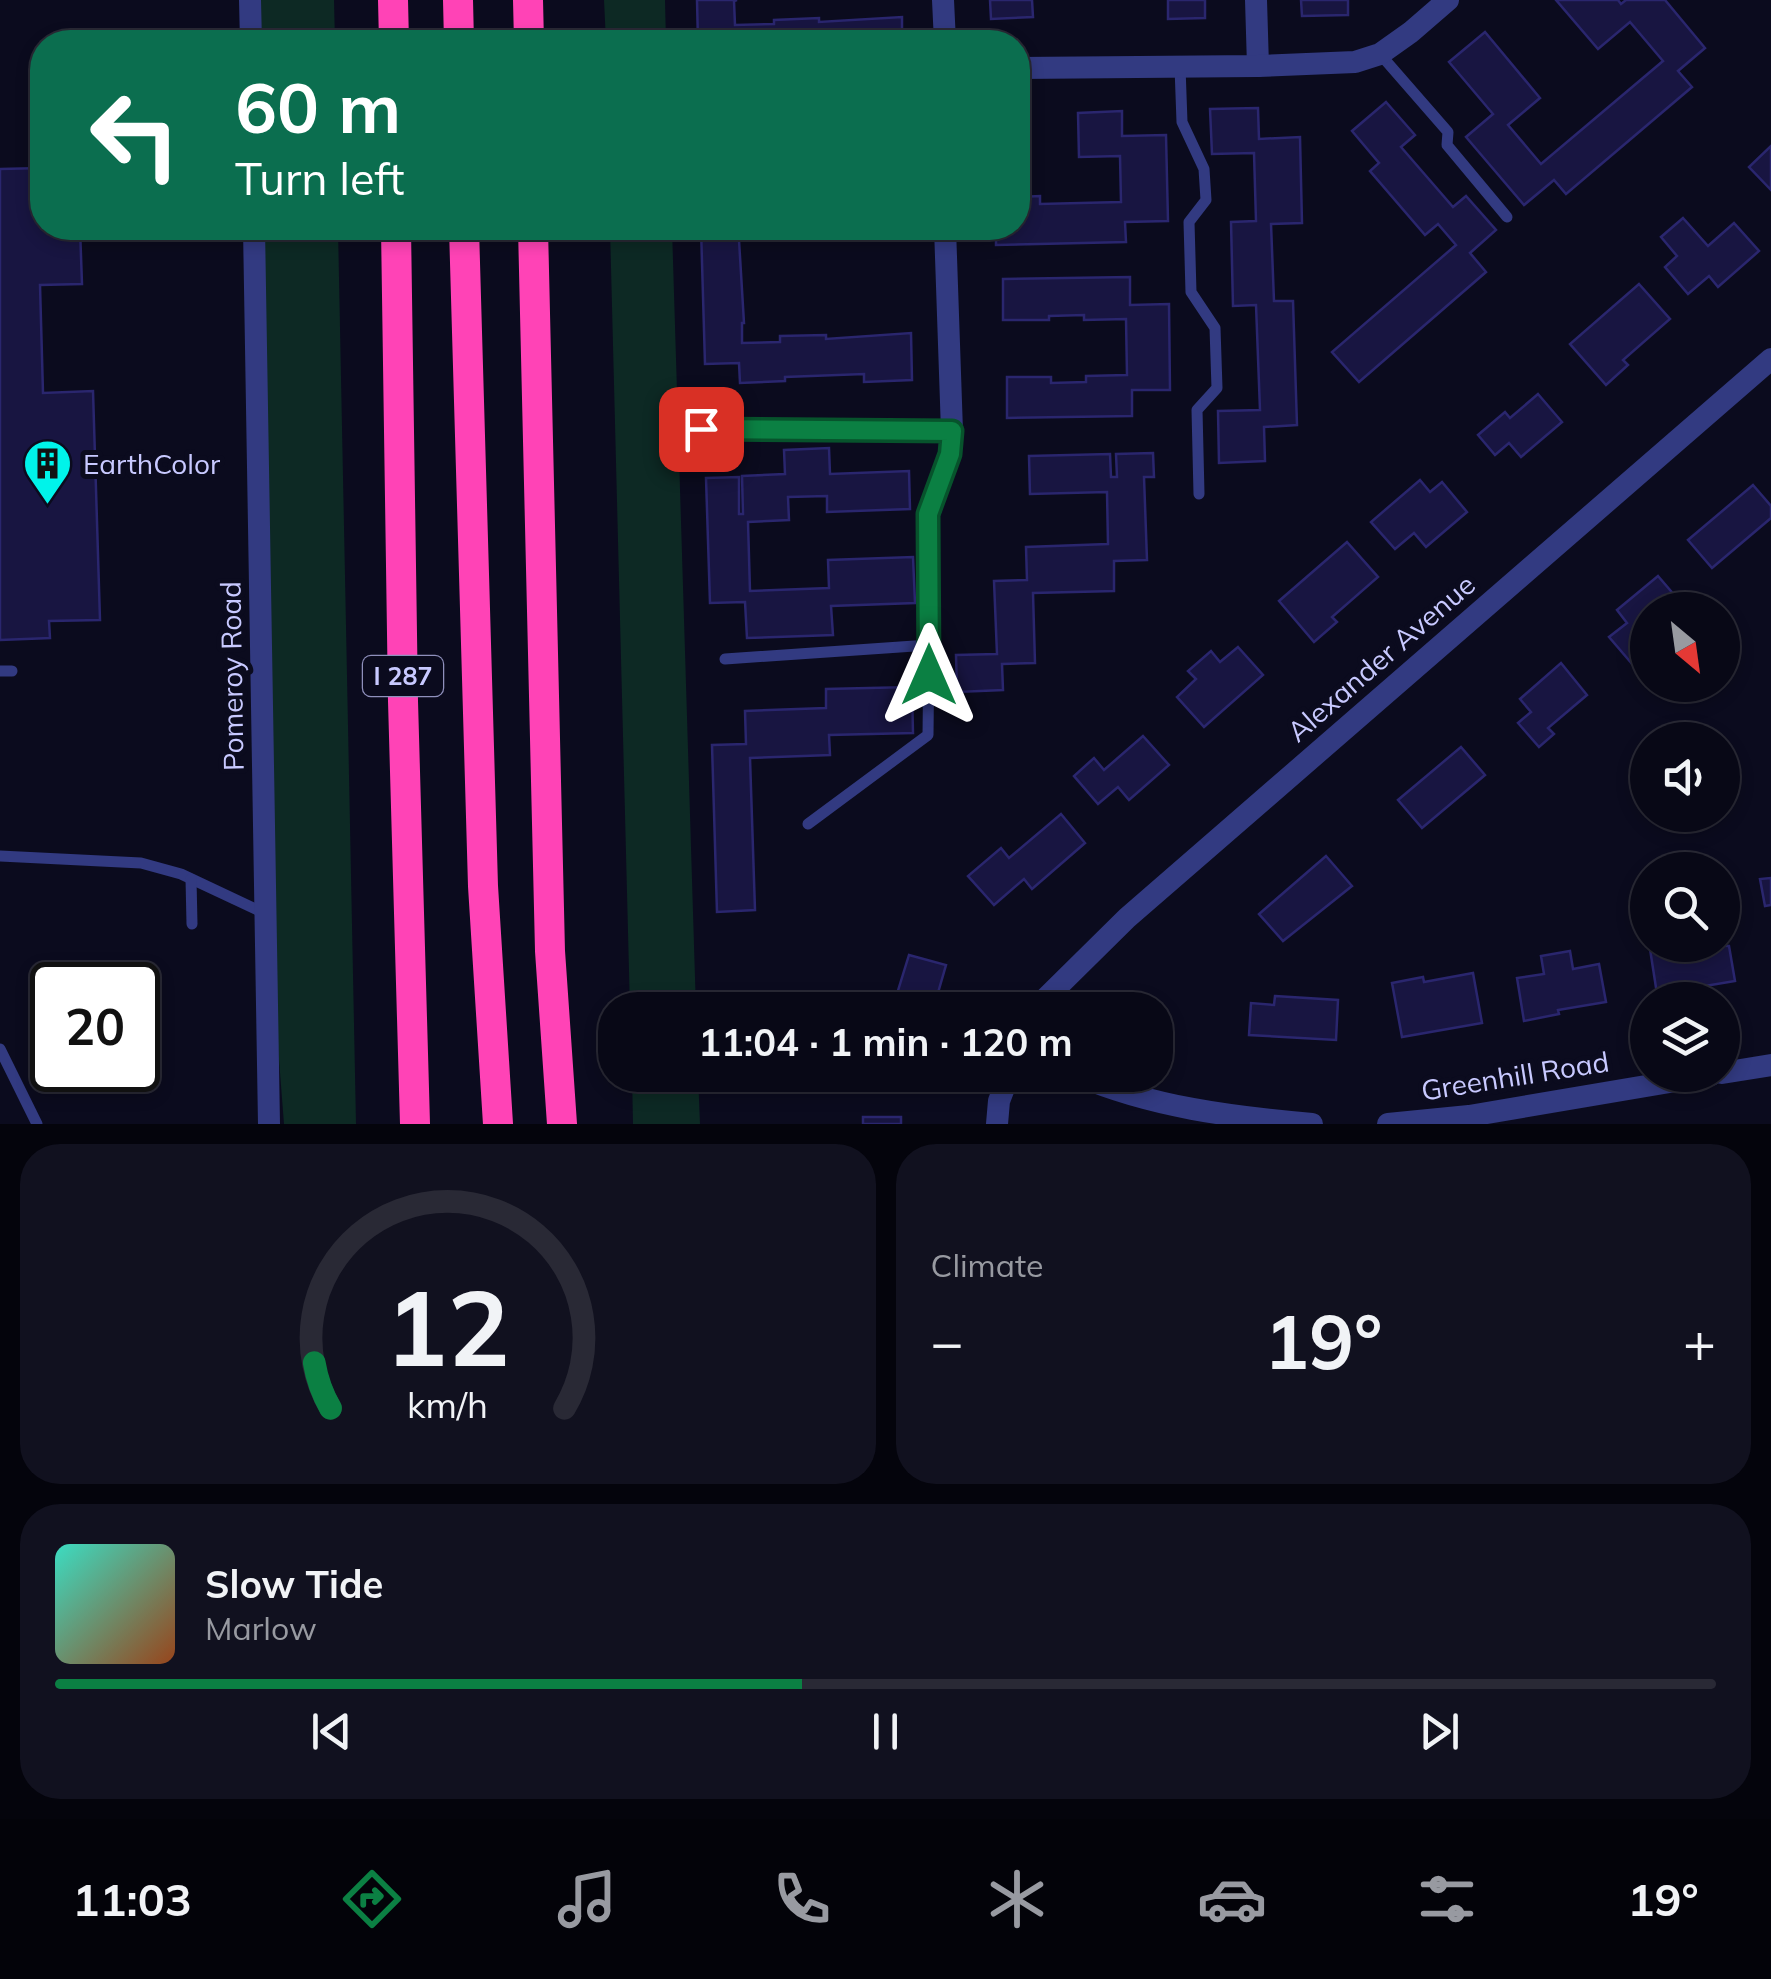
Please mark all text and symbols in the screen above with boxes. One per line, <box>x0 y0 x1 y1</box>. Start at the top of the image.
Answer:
text: 60 m <box>235 63 401 151</box>
icon: left <box>70 70 200 200</box>
text: Turn left <box>235 150 404 206</box>
pin <box>659 387 744 472</box>
icon: arrive <box>674 402 729 457</box>
building icon: EarthColor <box>22 438 74 506</box>
place label: EarthColor <box>83 446 221 481</box>
street label: Alexander Avenue <box>1280 567 1482 749</box>
street label: Pomeroy Road <box>212 581 251 771</box>
north arrow <box>1630 592 1740 702</box>
map controls <box>1630 592 1740 1092</box>
position arrow <box>877 623 981 727</box>
road number: I 287 <box>363 656 443 696</box>
button: sound <box>1630 722 1740 832</box>
button: search <box>1630 852 1740 962</box>
speed limit sign: 20 <box>30 962 160 1092</box>
button: layers <box>1630 982 1740 1092</box>
text: 11:04 · 1 min · 120 m <box>698 1018 1073 1066</box>
street label: Greenhill Road <box>1419 1043 1611 1108</box>
text: Climate <box>931 1245 1043 1285</box>
text: 12 <box>385 1261 510 1392</box>
text: 19° <box>1264 1294 1382 1388</box>
text: − <box>931 1307 964 1376</box>
text: + <box>1683 1307 1716 1376</box>
text: km/h <box>407 1382 488 1427</box>
text: Slow Tide <box>205 1560 383 1608</box>
text: Marlow <box>205 1608 317 1648</box>
icon: previous <box>304 1704 359 1759</box>
icon: pause <box>858 1704 913 1759</box>
icon: next <box>1412 1704 1467 1759</box>
icon: directions <box>337 1864 407 1934</box>
icon: music <box>552 1864 622 1934</box>
icon: phone <box>767 1864 837 1934</box>
icon: climate <box>982 1864 1052 1934</box>
icon: car <box>1197 1864 1267 1934</box>
icon: filters <box>1412 1864 1482 1934</box>
text: 11:03 <box>73 1871 192 1927</box>
text: 19° <box>1627 1871 1698 1927</box>

